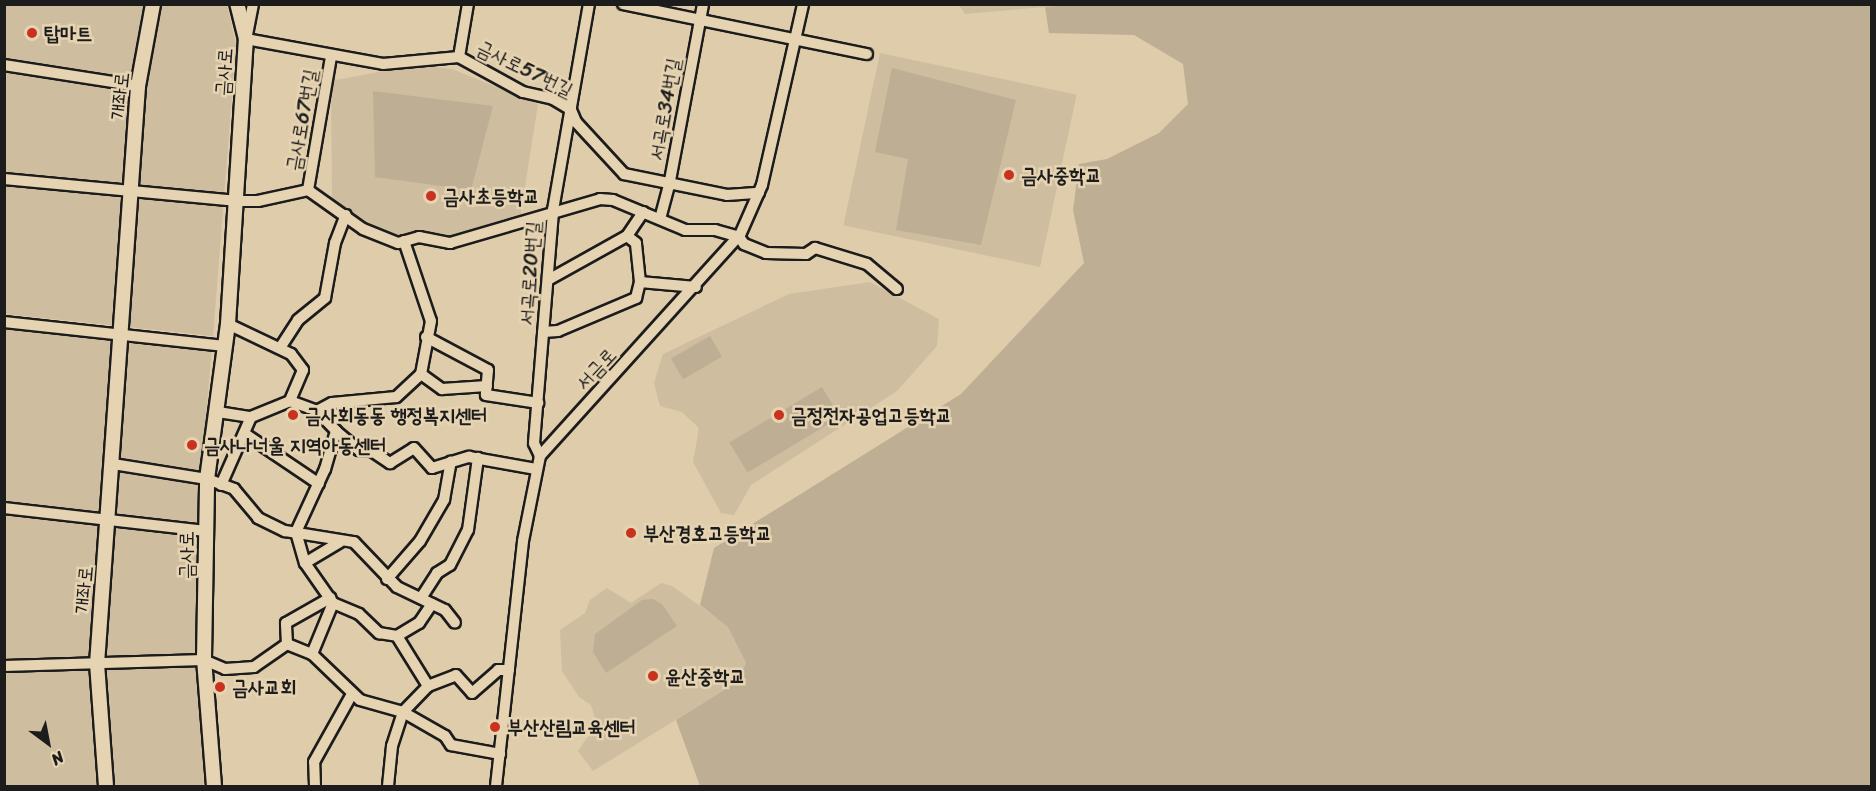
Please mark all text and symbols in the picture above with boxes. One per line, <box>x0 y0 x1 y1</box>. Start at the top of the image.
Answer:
place label: 탑마트 <box>44 21 92 45</box>
marker: 탑마트 <box>25 26 39 40</box>
street label: 금사로57번길 <box>473 35 577 103</box>
street label: 금사로 <box>210 47 238 97</box>
street label: 서곡로34번길 <box>644 56 686 162</box>
street label: 금사로67번길 <box>281 67 323 173</box>
street label: 개좌로 <box>106 71 134 121</box>
place label: 금사중학교 <box>1021 163 1101 187</box>
marker: 금사중학교 <box>1002 168 1016 182</box>
place label: 금사초등학교 <box>443 184 540 208</box>
marker: 금사초등학교 <box>424 189 438 203</box>
street label: 서곡로20번길 <box>514 220 546 326</box>
street label: 서금로 <box>571 343 621 395</box>
place label: 금사회동동 행정복지센터 <box>305 403 487 427</box>
place label: 금정전자공업고등학교 <box>791 403 952 427</box>
marker: 금사회동동 행정복지센터 <box>286 408 300 422</box>
marker: 금정전자공업고등학교 <box>772 408 786 422</box>
place label: 금사나너울 지역아동센터 <box>204 433 386 457</box>
marker: 금사나너울 지역아동센터 <box>185 438 199 452</box>
place label: 부산경호고등학교 <box>643 521 772 545</box>
marker: 부산경호고등학교 <box>624 526 638 540</box>
street label: 금사로 <box>174 531 198 579</box>
street label: 개좌로 <box>70 565 98 615</box>
place label: 윤산중학교 <box>665 664 745 688</box>
marker: 윤산중학교 <box>646 669 660 683</box>
place label: 금사교회 <box>232 675 296 699</box>
marker: 금사교회 <box>213 680 227 694</box>
north arrow <box>18 713 78 773</box>
place label: 부산산림교육센터 <box>507 715 636 739</box>
marker: 부산산림교육센터 <box>488 720 502 734</box>
text: N <box>45 743 70 774</box>

